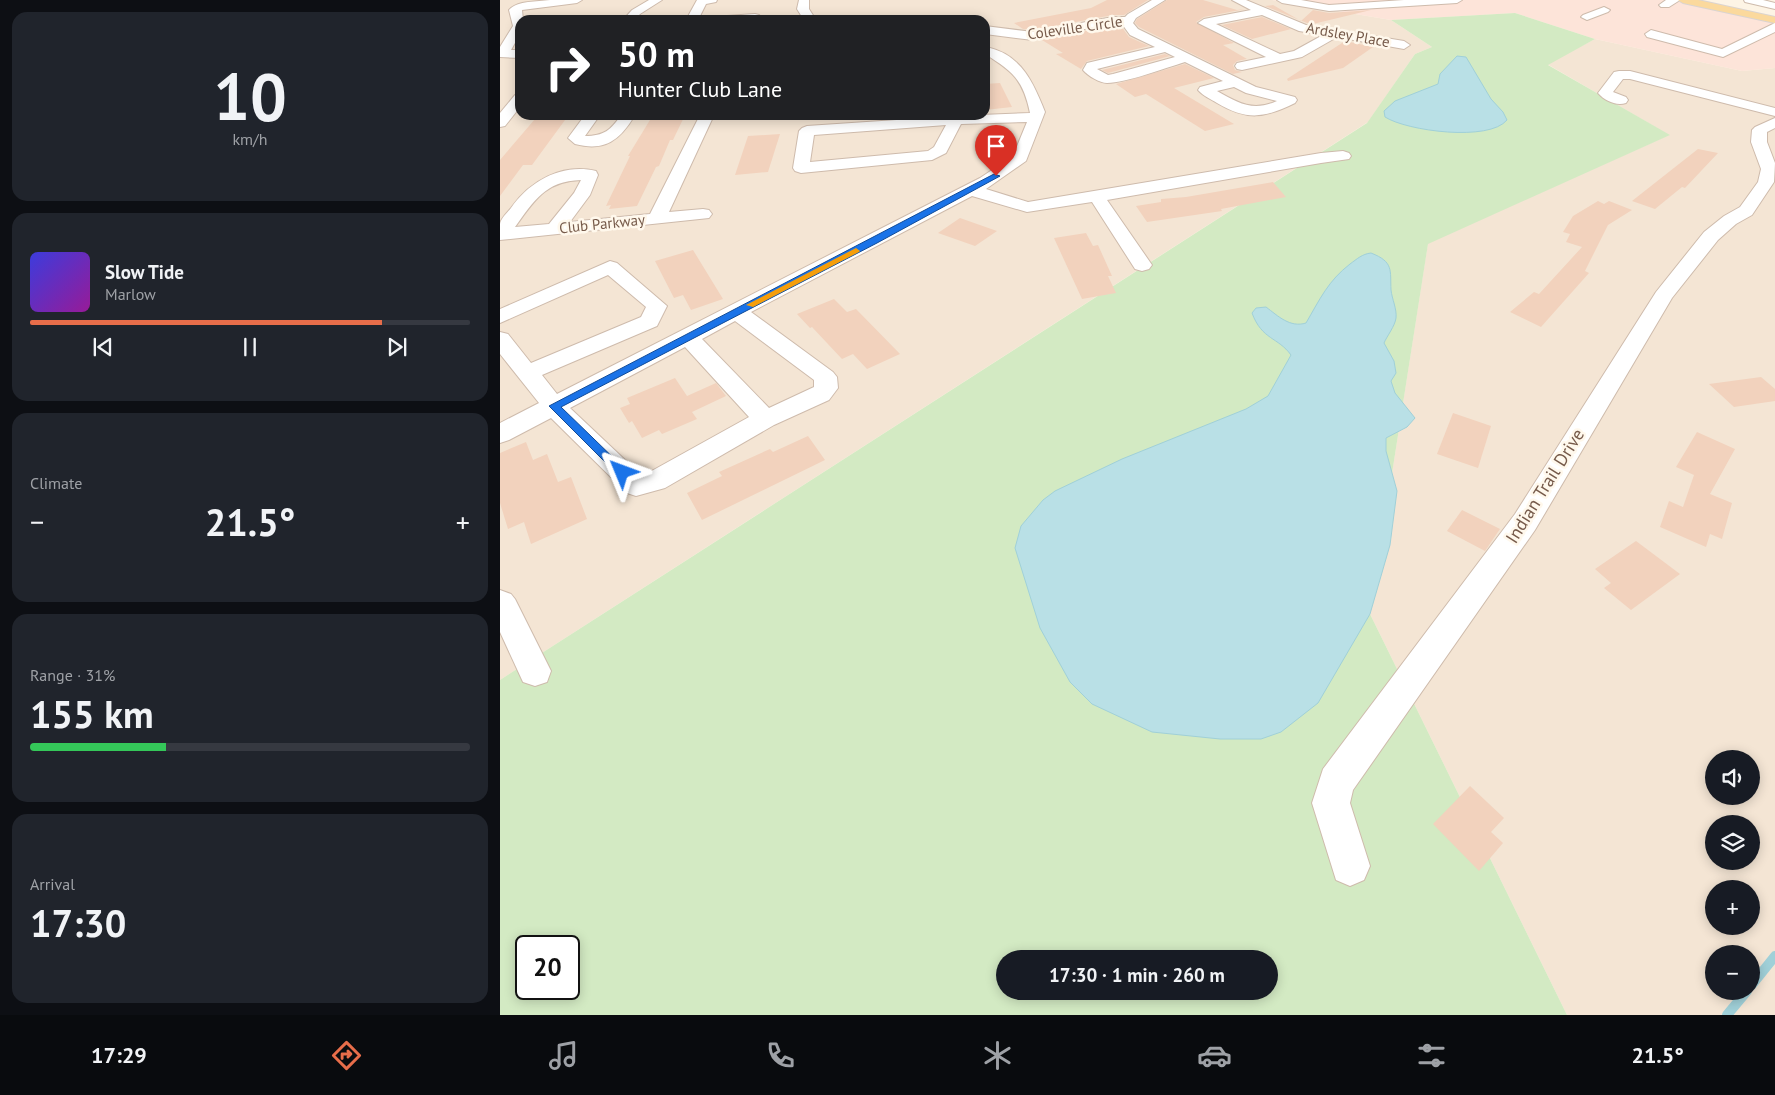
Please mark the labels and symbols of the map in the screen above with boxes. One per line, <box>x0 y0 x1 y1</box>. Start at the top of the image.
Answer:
street label: Coleville Circle <box>1026 11 1124 44</box>
street label: Ardsley Place <box>1305 18 1391 51</box>
pin <box>975 125 1017 176</box>
street label: Club Parkway <box>558 210 646 237</box>
street label: Indian Trail Drive <box>1500 424 1589 547</box>
position arrow <box>595 445 647 497</box>
speed limit sign: 20 <box>515 935 580 1000</box>

